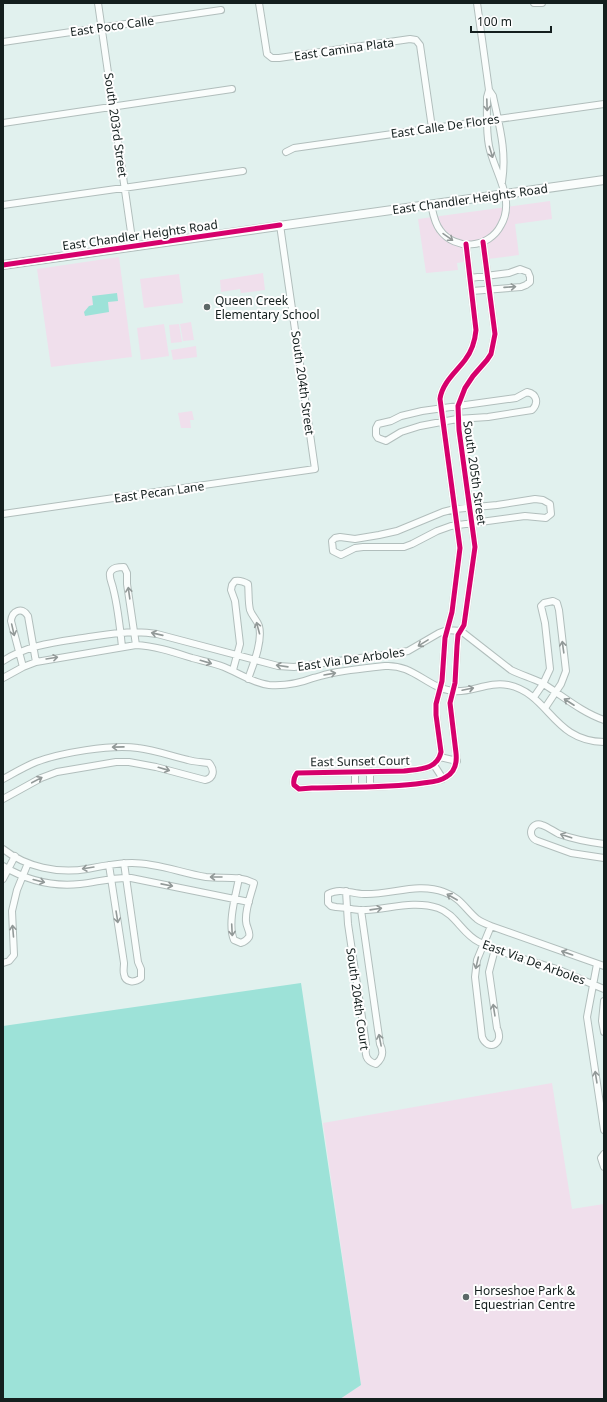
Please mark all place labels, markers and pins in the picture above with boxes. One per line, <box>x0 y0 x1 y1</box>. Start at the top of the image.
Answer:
place label: Queen Creek Elementary School <box>215 292 320 323</box>
marker: Queen Creek Elementary School <box>202 302 212 312</box>
place label: Horseshoe Park & Equestrian Centre <box>474 1282 575 1313</box>
marker: Horseshoe Park & Equestrian Centre <box>461 1292 471 1302</box>

